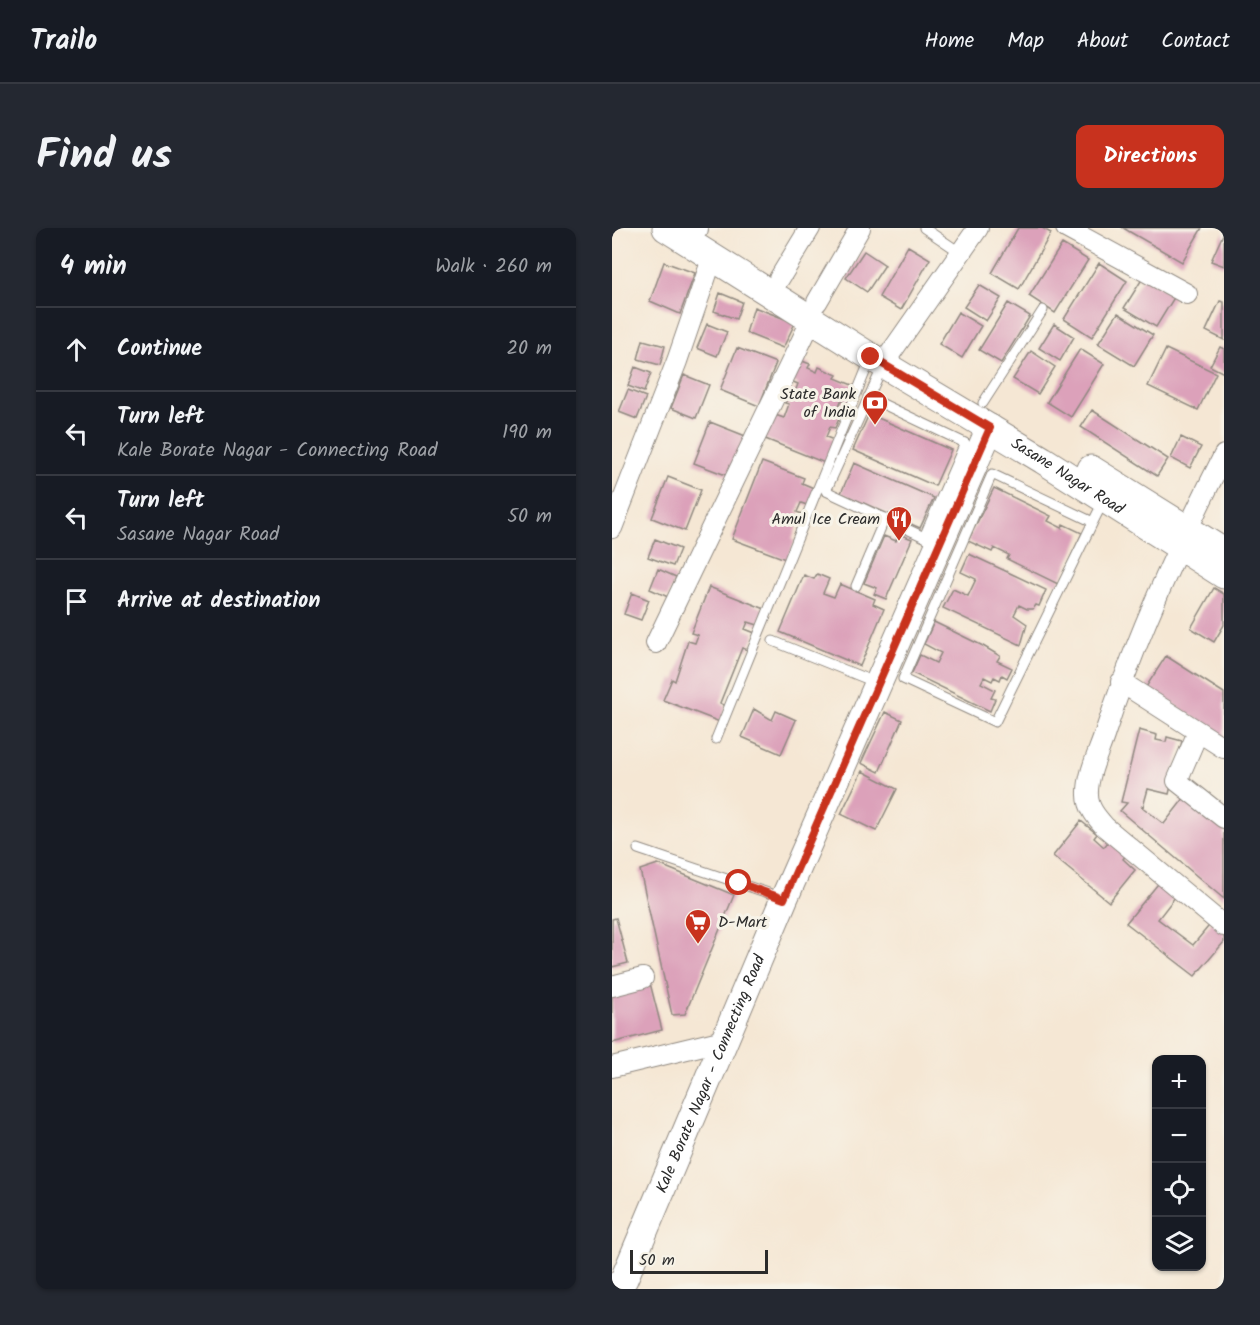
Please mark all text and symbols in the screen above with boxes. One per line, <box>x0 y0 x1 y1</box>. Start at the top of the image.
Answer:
text: Trailo <box>30 19 97 64</box>
text: Home <box>925 25 974 58</box>
text: Map <box>1007 25 1044 58</box>
text: About <box>1077 25 1128 58</box>
text: Contact <box>1161 25 1230 58</box>
text: Find us <box>36 123 172 190</box>
button: Directions <box>1076 125 1224 188</box>
text: 4 min <box>60 246 127 288</box>
text: Walk · 260 m <box>435 251 552 283</box>
text: Continue <box>117 332 202 367</box>
icon: ahead <box>60 333 93 366</box>
text: 20 m <box>506 333 552 365</box>
route end <box>857 343 883 369</box>
place label: State Bank of India <box>780 382 856 425</box>
bank icon: State Bank of India <box>860 388 890 426</box>
text: Turn left <box>117 400 204 435</box>
icon: left <box>60 417 93 450</box>
text: 190 m <box>502 417 552 449</box>
street label: Sasane Nagar Road <box>1006 431 1130 522</box>
text: Kale Borate Nagar - Connecting Road <box>117 435 437 467</box>
text: Turn left <box>117 484 204 519</box>
icon: left <box>60 501 93 534</box>
text: 50 m <box>507 501 552 533</box>
restaurant icon: Amul Ice Cream <box>884 504 914 542</box>
place label: Amul Ice Cream <box>771 507 880 532</box>
text: Sasane Nagar Road <box>117 519 279 551</box>
text: Arrive at destination <box>117 584 320 619</box>
icon: arrive <box>60 585 93 618</box>
route start <box>725 869 751 895</box>
supermarket icon: D-Mart <box>683 907 713 945</box>
place label: D-Mart <box>718 910 768 935</box>
street label: Kale Borate Nagar - Connecting Road <box>649 950 772 1197</box>
map controls <box>1152 1055 1206 1271</box>
button: + <box>1152 1055 1206 1109</box>
button: − <box>1152 1109 1206 1163</box>
button: locate <box>1152 1163 1206 1217</box>
button: layers <box>1152 1217 1206 1271</box>
scale bar <box>630 1247 768 1274</box>
text: 50 m <box>639 1248 675 1273</box>

